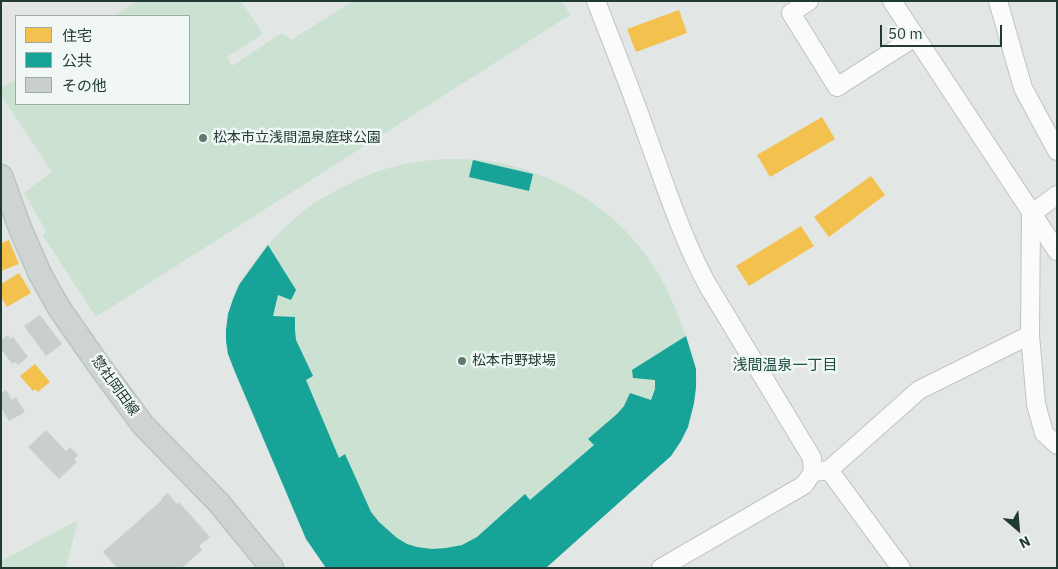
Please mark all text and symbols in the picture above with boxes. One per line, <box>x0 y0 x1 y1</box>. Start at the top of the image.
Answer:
legend <box>15 15 190 105</box>
scale bar <box>883 15 1006 47</box>
text: 50 m <box>888 24 923 43</box>
text: 住宅 <box>62 26 92 45</box>
text: 公共 <box>62 51 92 70</box>
text: その他 <box>62 76 107 95</box>
place label: 松本市立浅間温泉庭球公園 <box>213 130 381 146</box>
marker: 松本市立浅間温泉庭球公園 <box>197 132 209 144</box>
street label: 惣社岡田線 <box>88 353 142 419</box>
place label: 松本市野球場 <box>472 353 556 369</box>
marker: 松本市野球場 <box>456 355 468 367</box>
district label: 浅間温泉一丁目 <box>733 357 837 375</box>
north arrow <box>993 504 1043 554</box>
text: N <box>1016 532 1033 553</box>

